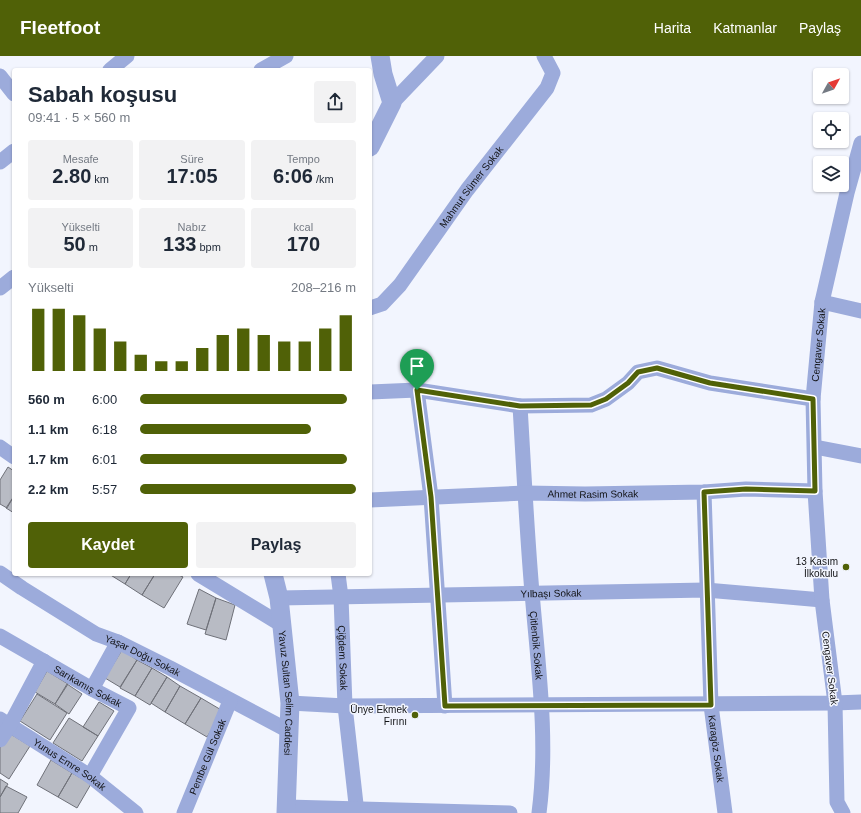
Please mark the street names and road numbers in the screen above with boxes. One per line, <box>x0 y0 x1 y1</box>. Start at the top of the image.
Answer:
street label: Mahmut Sümer Sokak <box>437 143 506 230</box>
street label: Cengaver Sokak <box>809 307 827 382</box>
street label: Ahmet Rasim Sokak <box>547 488 639 500</box>
street label: Yılbaşı Sokak <box>520 587 583 599</box>
street label: Çitlenbik Sokak <box>528 611 545 681</box>
street label: Çiğdem Sokak <box>337 625 350 691</box>
street label: Yavuz Sultan Selim Caddesi <box>277 630 296 756</box>
street label: Cengaver Sokak <box>820 631 840 706</box>
street label: Yaşar Doğu Sokak <box>103 632 183 678</box>
street label: Sarıkamış Sokak <box>52 663 124 709</box>
street label: Karagöz Sokak <box>707 714 727 784</box>
street label: Pembe Gül Sokak <box>187 716 228 796</box>
street label: Yunus Emre Sokak <box>31 736 109 793</box>

